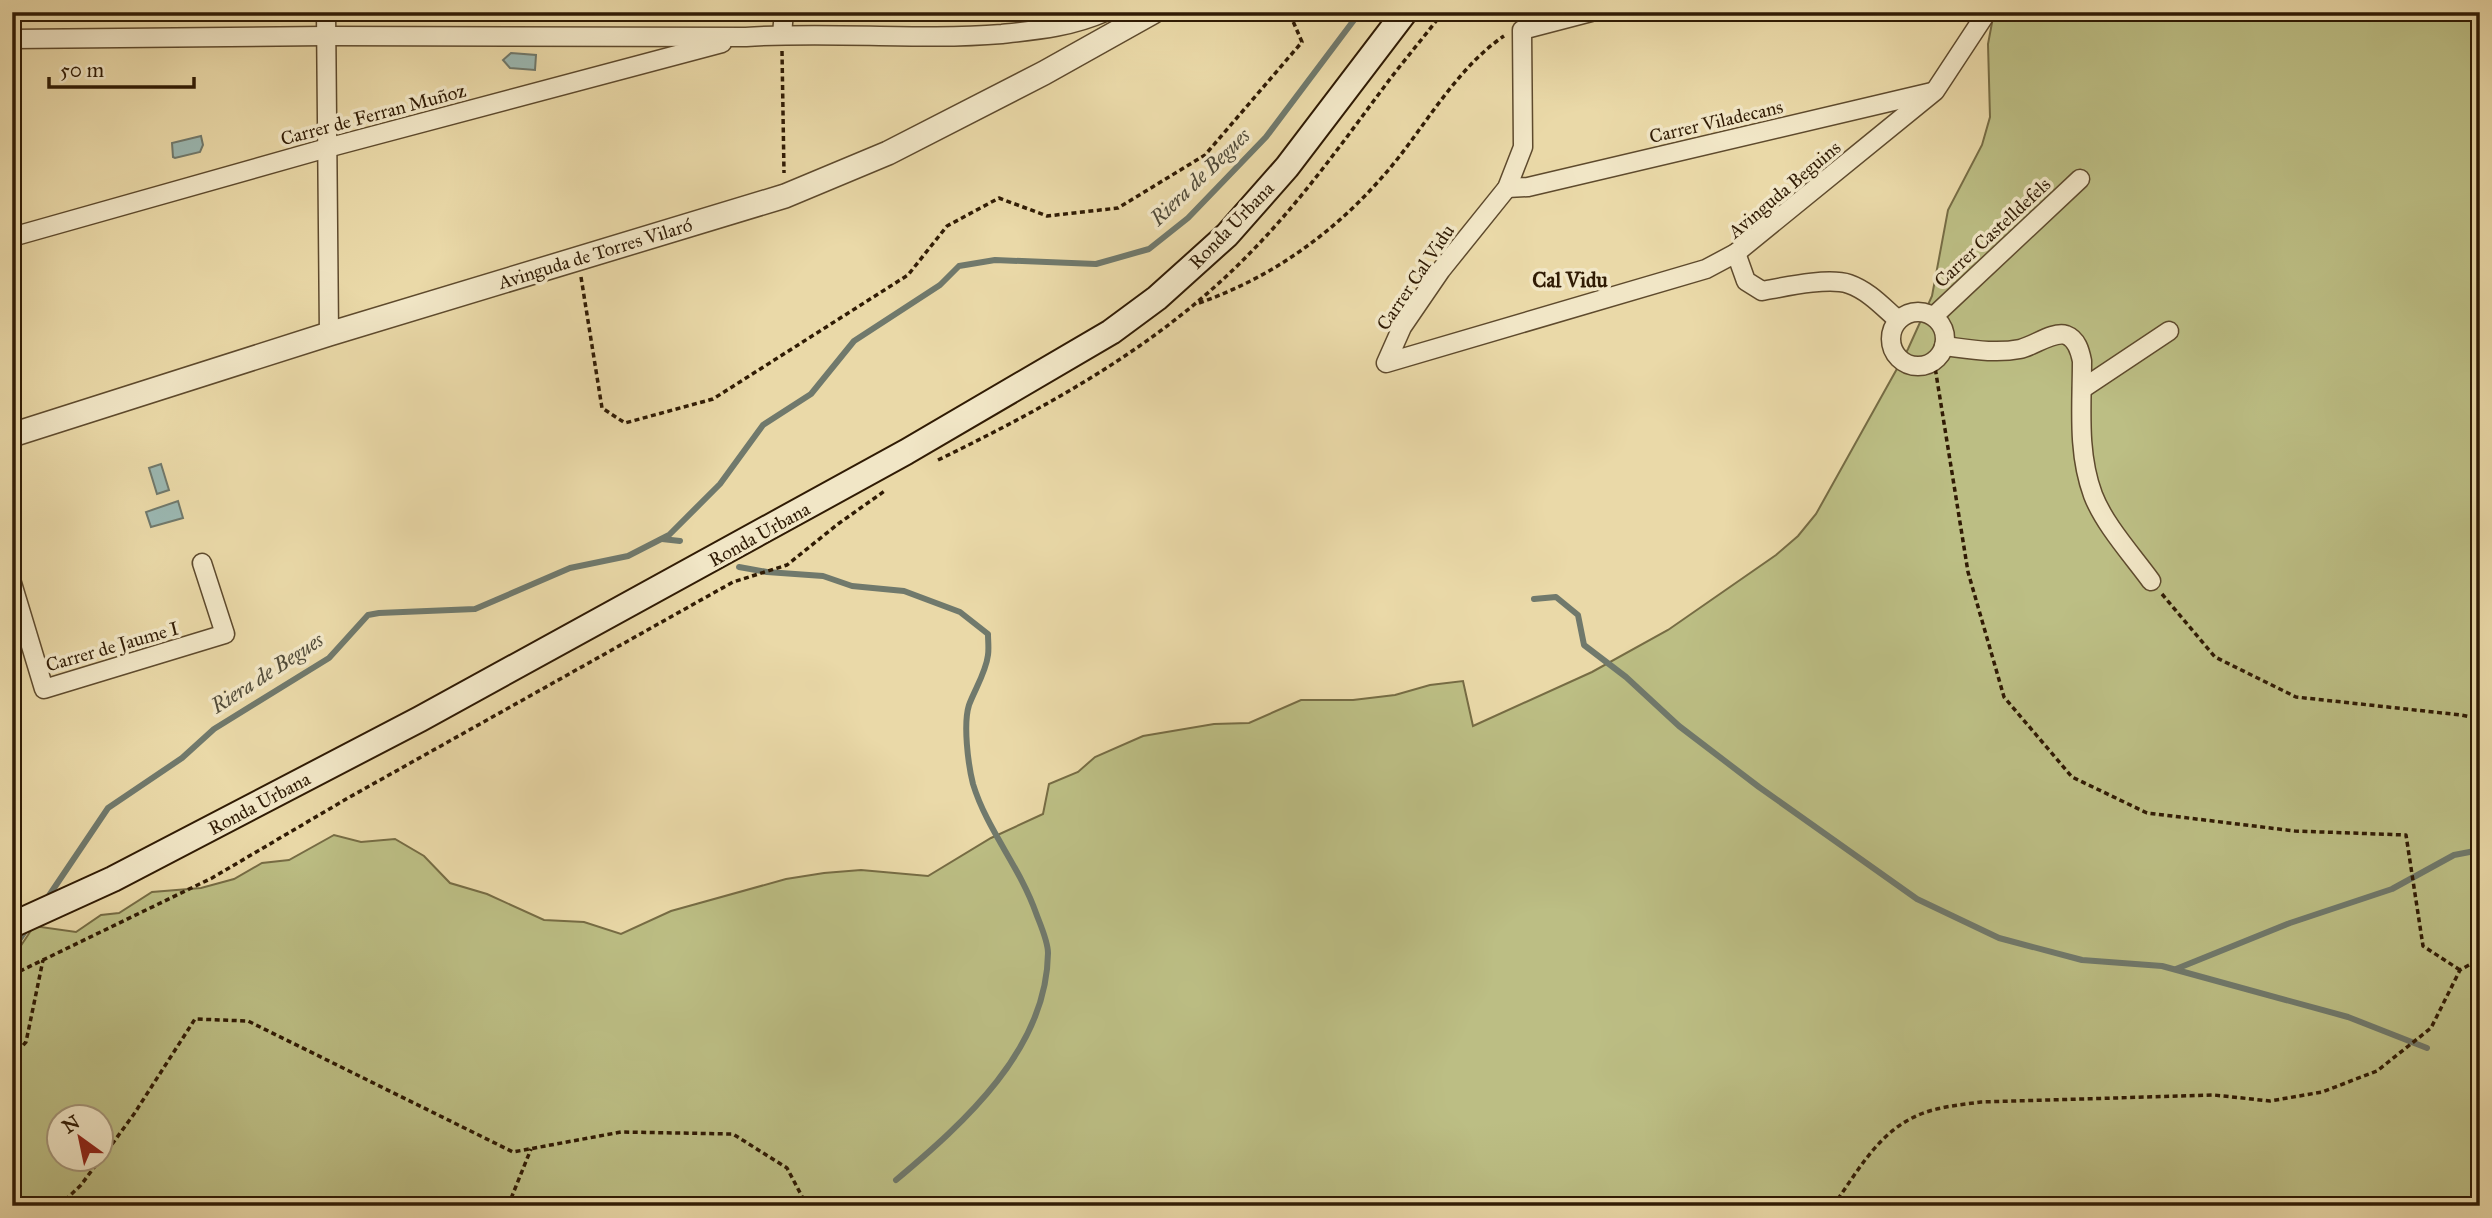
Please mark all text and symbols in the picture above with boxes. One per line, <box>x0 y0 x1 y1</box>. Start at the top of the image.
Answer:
scale bar <box>49 46 194 90</box>
text: 50 m <box>60 57 105 83</box>
street label: Carrer de Ferran Muñoz <box>278 79 468 150</box>
street label: Carrer Viladecans <box>1647 95 1785 148</box>
water label: Riera de Begues <box>1144 122 1256 232</box>
street label: Avinguda Beguins <box>1723 136 1846 244</box>
street label: Carrer Castelldefels <box>1929 173 2055 292</box>
street label: Ronda Urbana <box>1184 176 1279 274</box>
street label: Avinguda de Torres Vilaró <box>494 213 695 295</box>
street label: Carrer Cal Vidu <box>1372 220 1459 334</box>
district label: Cal Vidu <box>1532 267 1609 293</box>
street label: Ronda Urbana <box>705 497 815 572</box>
street label: Carrer de Jaume I <box>43 617 182 677</box>
water label: Riera de Begues <box>205 626 329 720</box>
street label: Ronda Urbana <box>204 767 315 840</box>
north arrow <box>46 1102 116 1172</box>
text: N <box>58 1110 84 1138</box>

